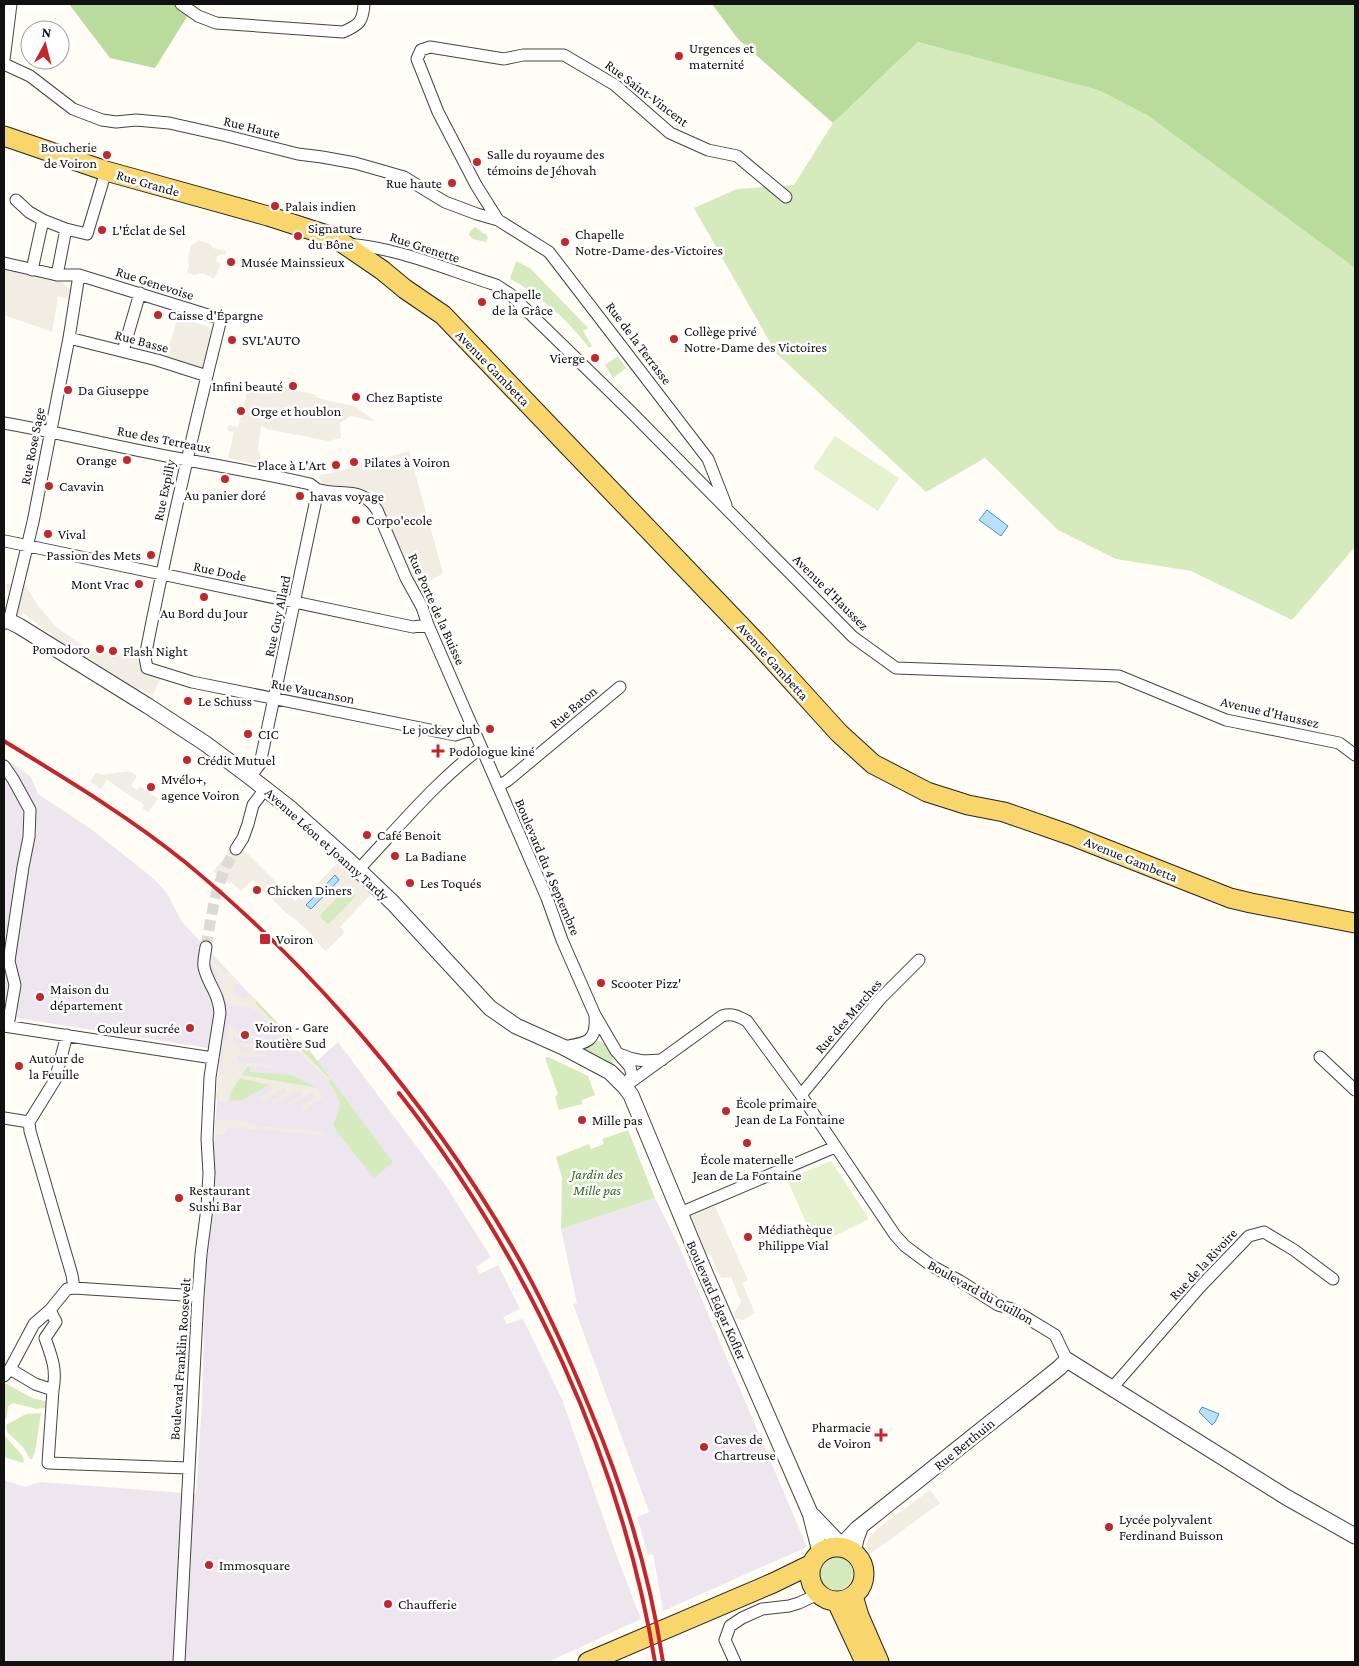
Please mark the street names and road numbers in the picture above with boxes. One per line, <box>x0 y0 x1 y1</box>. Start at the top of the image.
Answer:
street label: Rue Saint-Vincent <box>602 56 692 130</box>
street label: Rue Haute <box>222 112 282 142</box>
street label: Rue Grande <box>115 166 181 200</box>
street label: Rue Grenette <box>388 228 462 266</box>
street label: Rue Genevoise <box>114 263 196 303</box>
street label: Rue de la Terrasse <box>603 299 675 387</box>
street label: Rue Basse <box>113 326 171 356</box>
street label: Avenue Gambetta <box>453 327 534 410</box>
street label: Rue Rose Sage <box>17 406 47 486</box>
street label: Rue des Terreaux <box>116 422 213 456</box>
street label: Rue Expilly <box>150 457 178 522</box>
street label: Rue Porte de la Buisse <box>405 551 469 667</box>
street label: Avenue d'Haussez <box>790 551 872 633</box>
street label: Rue Dode <box>192 558 248 584</box>
street label: Rue Guy Allard <box>261 573 294 658</box>
street label: Avenue Gambetta <box>734 619 813 704</box>
street label: Rue Vaucanson <box>270 675 357 707</box>
street label: Rue Baton <box>546 682 600 731</box>
street label: Avenue d'Haussez <box>1219 693 1321 731</box>
street label: Avenue Léon et Joanny Tardy <box>262 784 393 904</box>
street label: Boulevard du 4 Septembre <box>512 796 584 938</box>
street label: Avenue Gambetta <box>1082 833 1181 885</box>
street label: Rue des Marches <box>811 976 885 1056</box>
street label: Rue de la Rivoire <box>1166 1225 1240 1303</box>
street label: Boulevard Edgar Kofler <box>684 1238 750 1362</box>
street label: Boulevard du Guillon <box>925 1256 1037 1328</box>
street label: Boulevard Franklin Roosevelt <box>166 1277 194 1441</box>
street label: Rue Berthuin <box>930 1414 998 1473</box>

